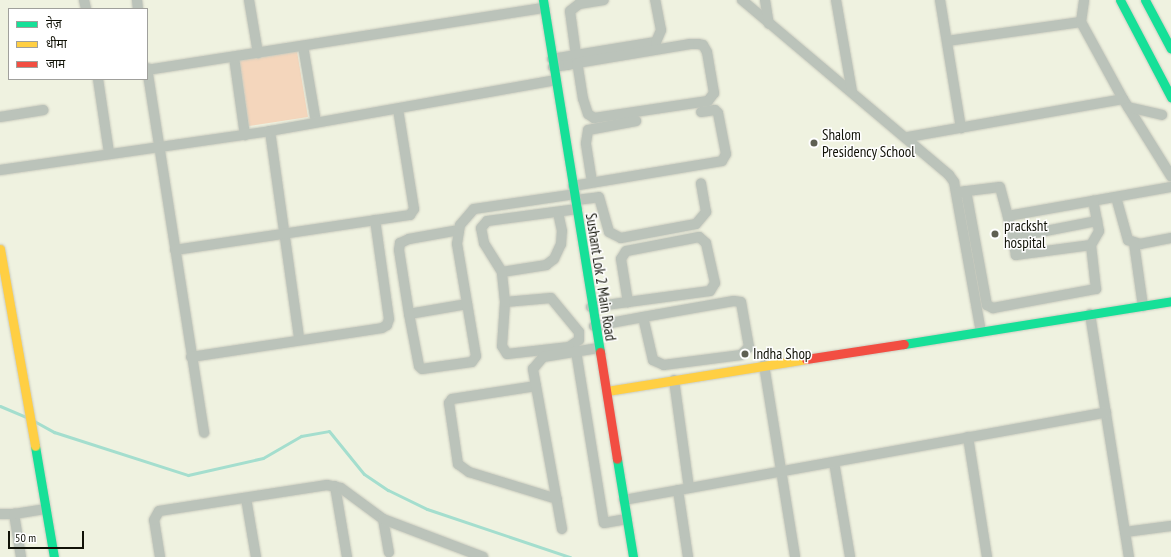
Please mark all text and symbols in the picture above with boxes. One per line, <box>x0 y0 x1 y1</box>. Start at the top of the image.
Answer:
legend <box>8 8 148 80</box>
text: तेज़ <box>46 16 62 31</box>
text: धीमा <box>46 36 67 51</box>
text: जाम <box>46 56 65 71</box>
place label: Shalom Presidency School <box>822 125 915 160</box>
marker: Shalom Presidency School <box>809 138 819 148</box>
street label: Sushant Lok 2 Main Road <box>582 212 620 342</box>
place label: pracksht hospital <box>1004 216 1048 251</box>
marker: pracksht hospital <box>989 228 1001 240</box>
place label: Indha Shop <box>753 345 811 363</box>
marker: Indha Shop <box>740 349 750 359</box>
scale bar <box>10 523 86 549</box>
text: 50 m <box>15 530 36 545</box>

